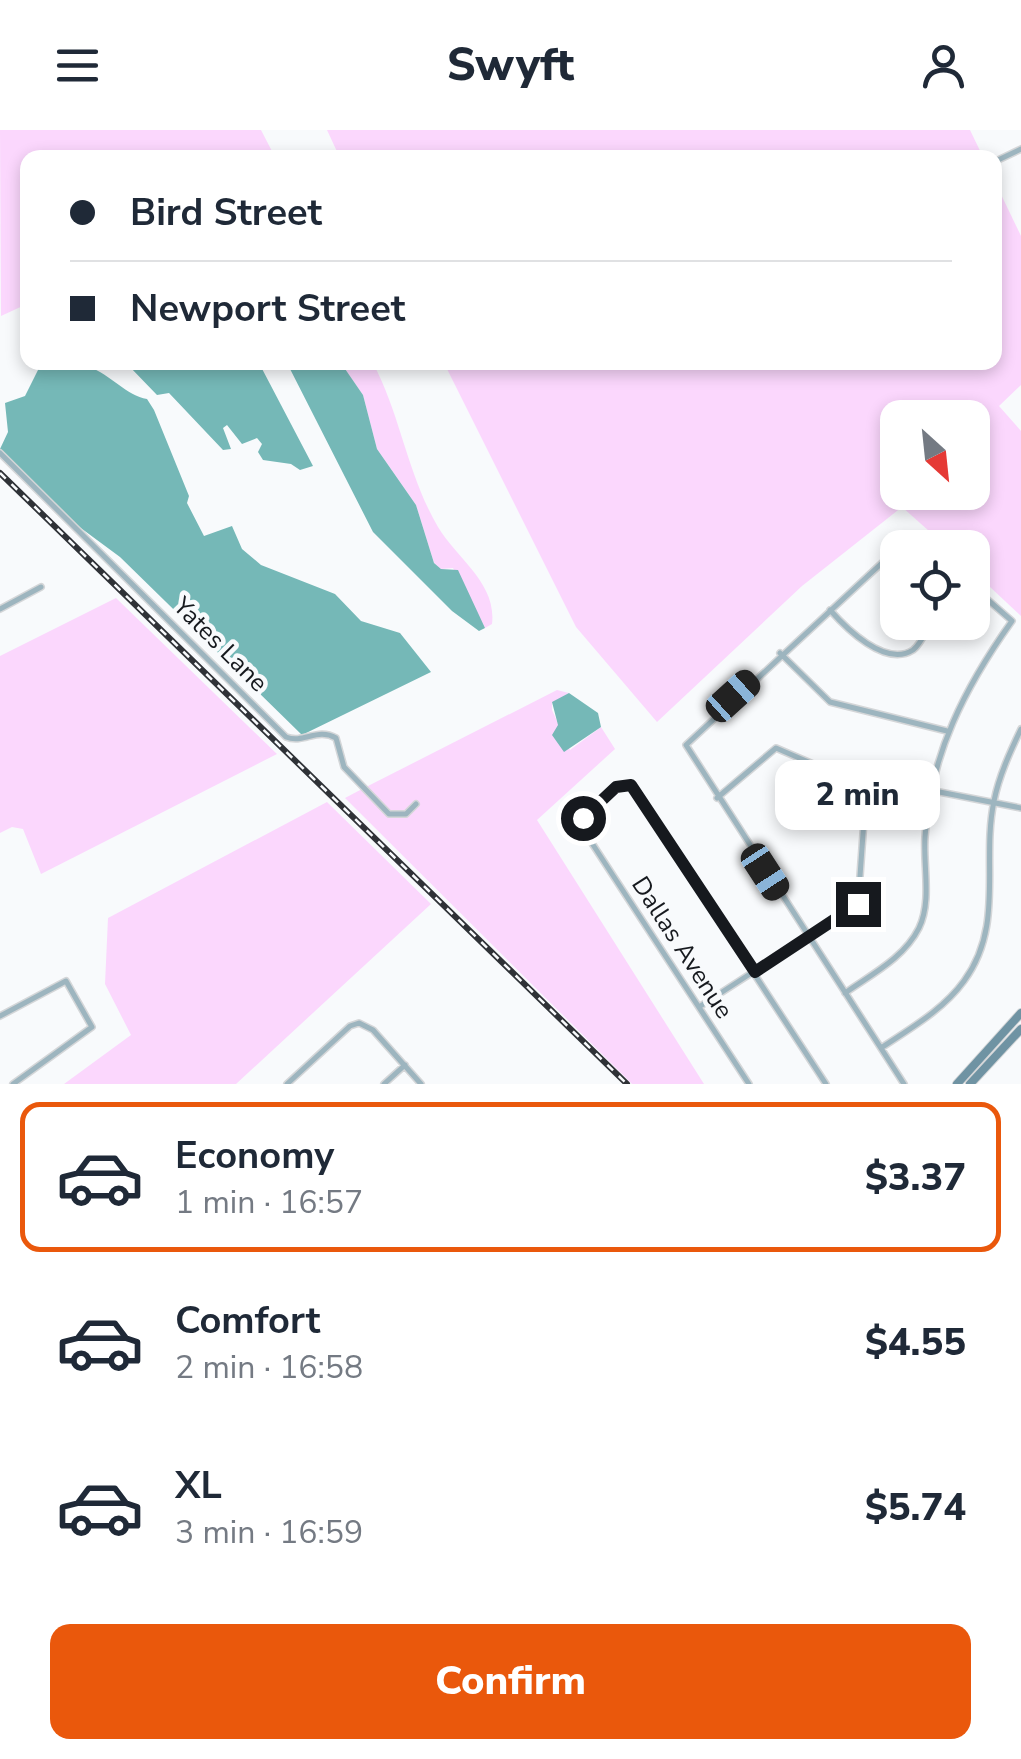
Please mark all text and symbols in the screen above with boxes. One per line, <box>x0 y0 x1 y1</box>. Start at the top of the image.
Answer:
text: Swyft <box>447 35 574 96</box>
icon: menu <box>50 38 105 93</box>
icon: person <box>916 38 971 93</box>
text: Bird Street <box>130 187 322 238</box>
text: Newport Street <box>130 283 405 334</box>
north arrow <box>880 400 990 510</box>
map controls <box>880 400 990 640</box>
button: locate <box>880 530 990 640</box>
street label: Yates Lane <box>165 589 275 699</box>
car <box>701 665 765 727</box>
callout: 2 min <box>776 759 940 829</box>
text: 2 min <box>815 773 900 816</box>
route start <box>561 796 606 841</box>
car <box>736 839 794 905</box>
street label: Dallas Avenue <box>623 870 741 1025</box>
route end <box>836 882 881 927</box>
text: Economy <box>175 1130 334 1181</box>
icon: car <box>55 1132 145 1222</box>
text: $3.37 <box>865 1152 966 1203</box>
text: 1 min · 16:57 <box>175 1181 363 1224</box>
text: Comfort <box>175 1295 320 1346</box>
icon: car <box>55 1297 145 1387</box>
text: $4.55 <box>865 1317 966 1368</box>
text: 2 min · 16:58 <box>175 1346 363 1389</box>
text: XL <box>175 1460 222 1511</box>
icon: car <box>55 1462 145 1552</box>
text: $5.74 <box>865 1482 966 1533</box>
text: 3 min · 16:59 <box>175 1511 363 1554</box>
button: Confirm <box>50 1624 971 1739</box>

